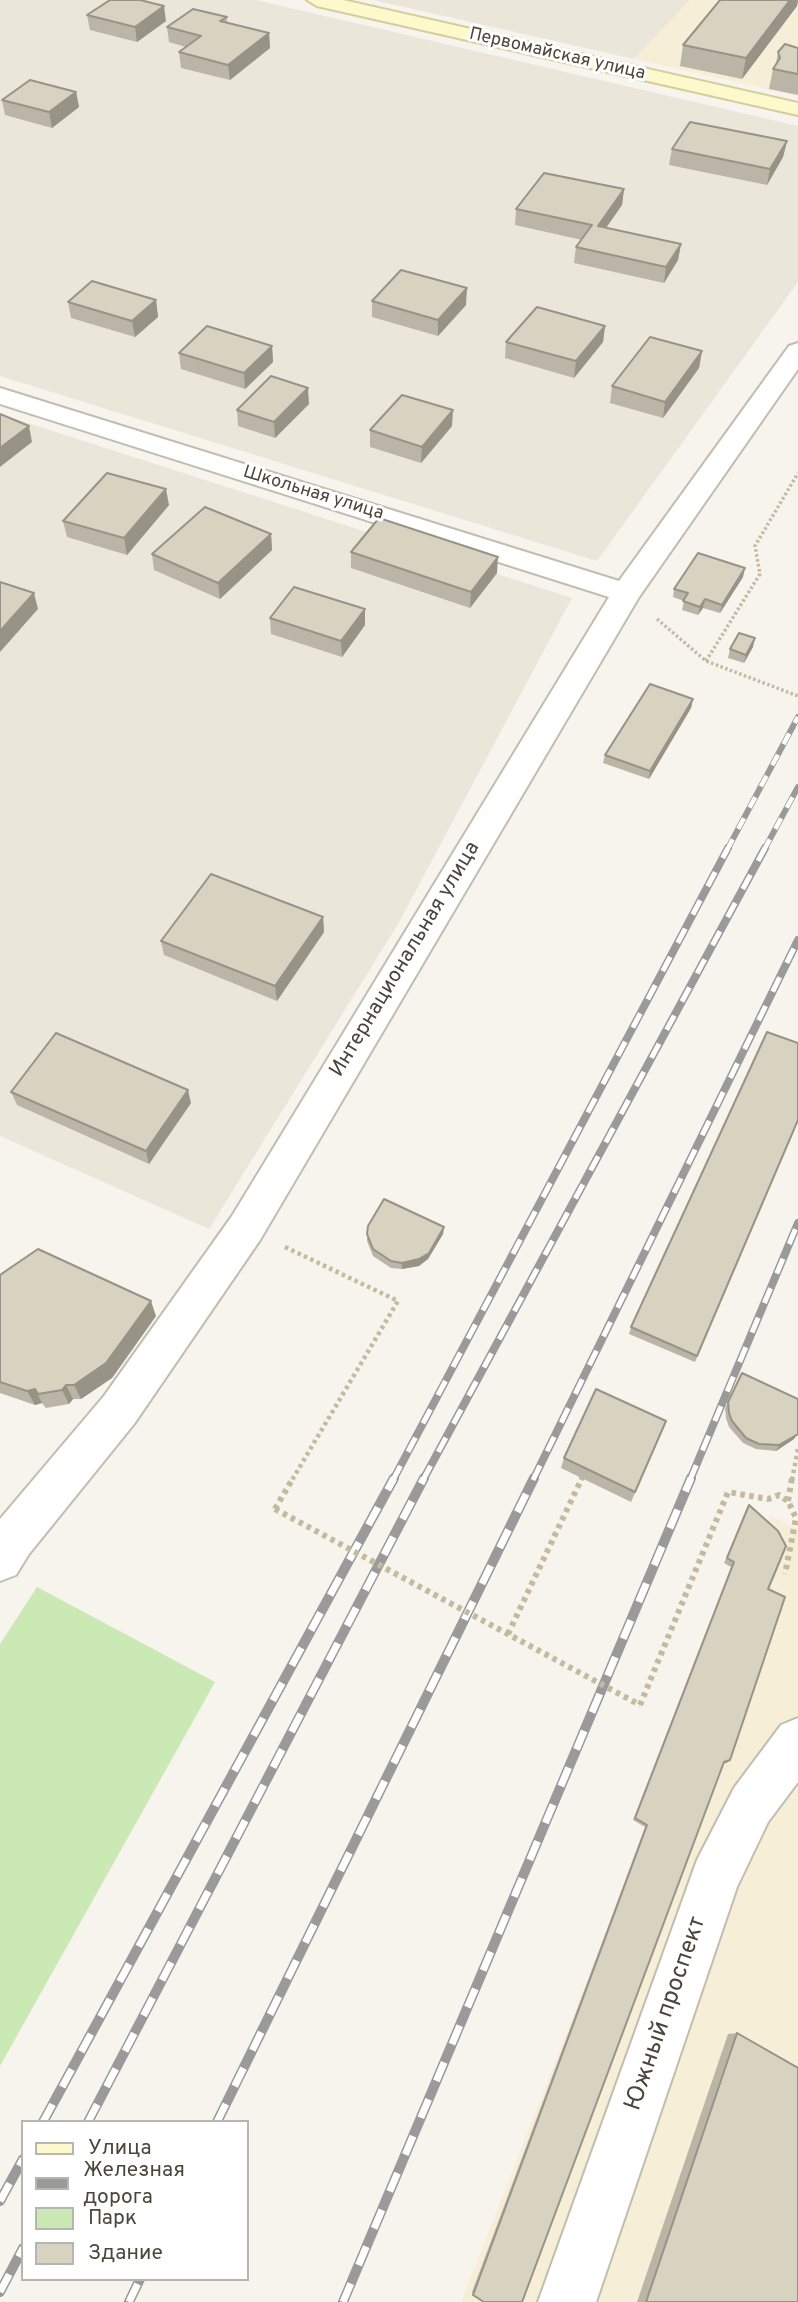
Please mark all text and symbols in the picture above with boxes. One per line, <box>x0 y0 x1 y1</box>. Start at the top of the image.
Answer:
street label: Первомайская улица <box>467 24 647 86</box>
street label: Школьная улица <box>240 462 386 526</box>
street label: Интернациональная улица <box>326 838 486 1082</box>
street label: Южный проспект <box>620 1913 714 2115</box>
legend <box>21 2120 248 2281</box>
text: Улица <box>88 2135 152 2162</box>
text: Железная дорога <box>83 2157 185 2211</box>
text: Парк <box>88 2205 137 2232</box>
text: Здание <box>88 2240 163 2267</box>

